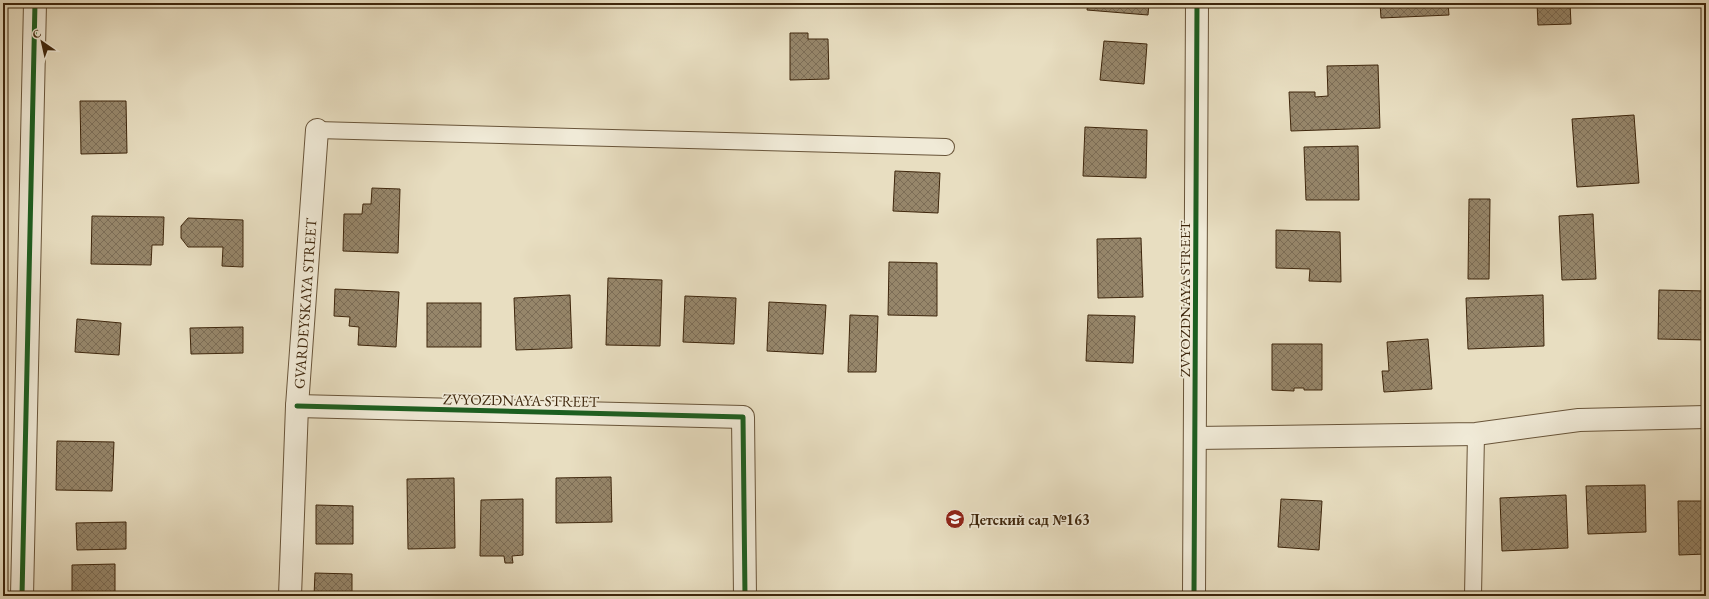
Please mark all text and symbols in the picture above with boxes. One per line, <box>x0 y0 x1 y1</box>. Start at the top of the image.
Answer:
north arrow <box>22 22 62 62</box>
text: С <box>29 26 44 42</box>
street label: GVARDEYSKAYA STREET <box>289 216 320 389</box>
street label: ZVYOZDNAYA STREET <box>1175 220 1194 377</box>
street label: ZVYOZDNAYA STREET <box>443 389 600 411</box>
school or university icon: Детский cад №163 <box>944 508 966 530</box>
place label: Детский cад №163 <box>969 510 1090 529</box>

